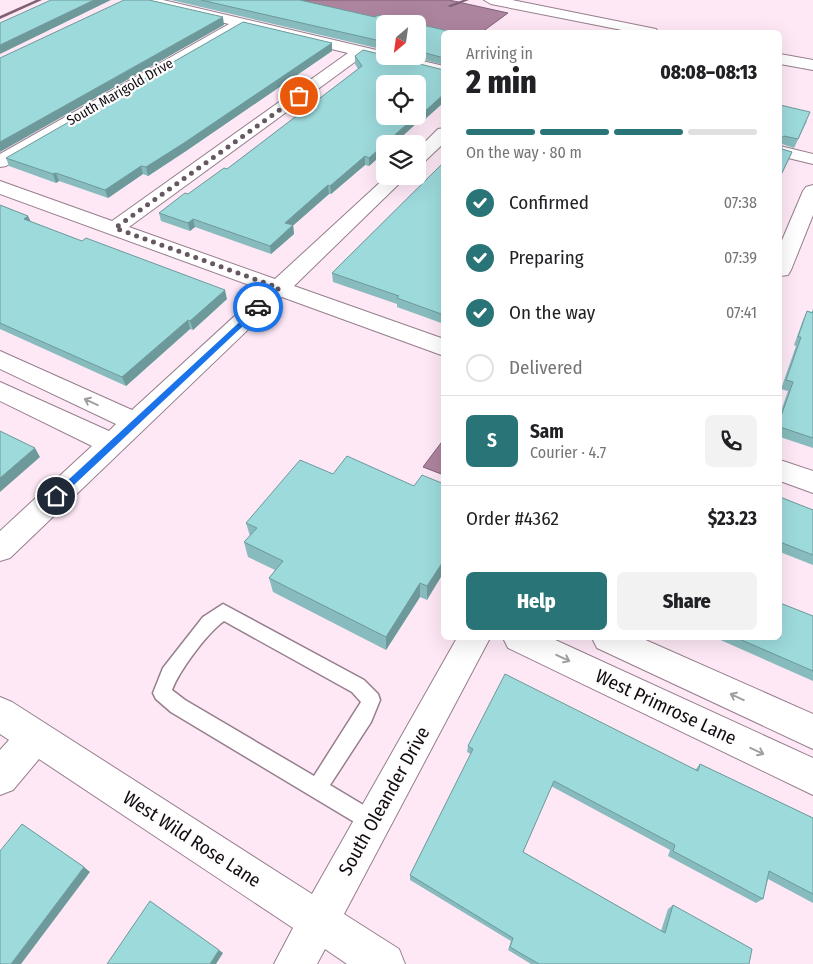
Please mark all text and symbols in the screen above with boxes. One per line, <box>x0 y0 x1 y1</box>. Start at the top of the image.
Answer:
north arrow <box>376 15 426 65</box>
map controls <box>376 15 426 185</box>
text: Arriving in <box>466 44 533 63</box>
street label: South Marigold Drive <box>64 55 176 129</box>
text: 08:08–08:13 <box>660 61 757 84</box>
text: 2 min <box>466 63 537 101</box>
pin <box>278 75 320 117</box>
button: locate <box>376 75 426 125</box>
icon: bag <box>285 82 313 110</box>
button: layers <box>376 135 426 185</box>
text: On the way · 80 m <box>466 143 582 162</box>
icon: check <box>466 189 494 217</box>
text: Confirmed <box>509 191 589 214</box>
text: 07:38 <box>724 193 757 212</box>
icon: check <box>466 244 494 272</box>
text: Preparing <box>509 246 584 269</box>
text: 07:39 <box>724 248 757 267</box>
courier <box>233 282 283 332</box>
icon: car <box>244 293 272 321</box>
icon: check <box>466 299 494 327</box>
text: On the way <box>509 301 595 324</box>
text: 07:41 <box>726 303 757 322</box>
text: Delivered <box>509 356 583 379</box>
one-way arrow <box>84 396 99 406</box>
button: phone <box>705 415 757 467</box>
text: Sam <box>530 420 564 443</box>
text: S <box>487 429 497 452</box>
text: Courier · 4.7 <box>530 443 606 462</box>
pin <box>35 475 77 517</box>
icon: home <box>42 482 70 510</box>
text: Order #4362 <box>466 507 559 530</box>
text: $23.23 <box>708 507 757 530</box>
button: Help <box>466 572 607 630</box>
button: Share <box>617 572 757 630</box>
one-way arrow <box>555 654 570 664</box>
street label: West Primrose Lane <box>592 664 740 750</box>
one-way arrow <box>730 691 745 701</box>
street label: South Oleander Drive <box>334 723 434 879</box>
one-way arrow <box>749 746 764 756</box>
street label: West Wild Rose Lane <box>119 786 265 892</box>

